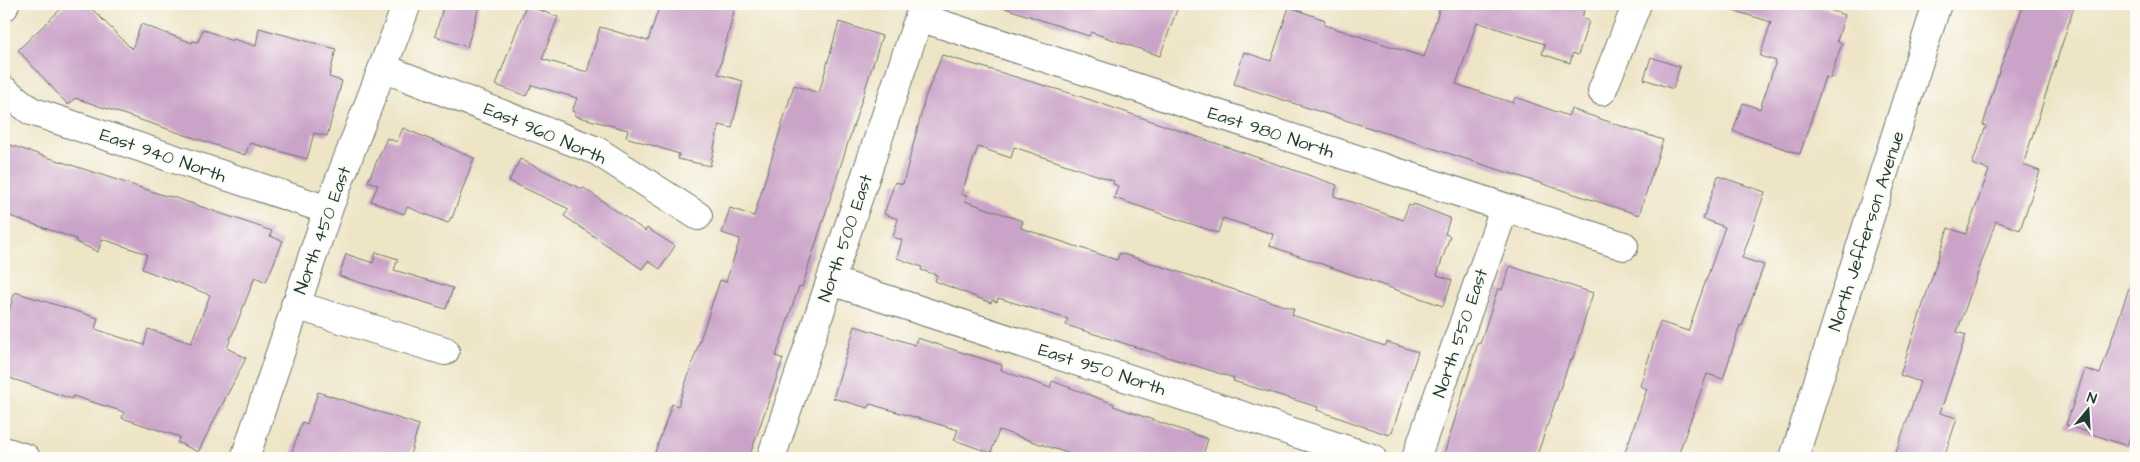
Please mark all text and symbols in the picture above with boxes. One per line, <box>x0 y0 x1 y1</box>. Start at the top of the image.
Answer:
street label: East 960 North <box>480 96 610 171</box>
street label: East 980 North <box>1205 100 1337 165</box>
street label: East 940 North <box>96 122 229 189</box>
street label: North Jefferson Avenue <box>1822 128 1911 334</box>
street label: North 450 East <box>288 162 357 298</box>
street label: North 500 East <box>812 170 879 305</box>
street label: North 550 East <box>1427 265 1494 401</box>
street label: East 950 North <box>1035 337 1169 402</box>
north arrow <box>2062 384 2112 434</box>
text: N <box>2084 388 2099 410</box>

